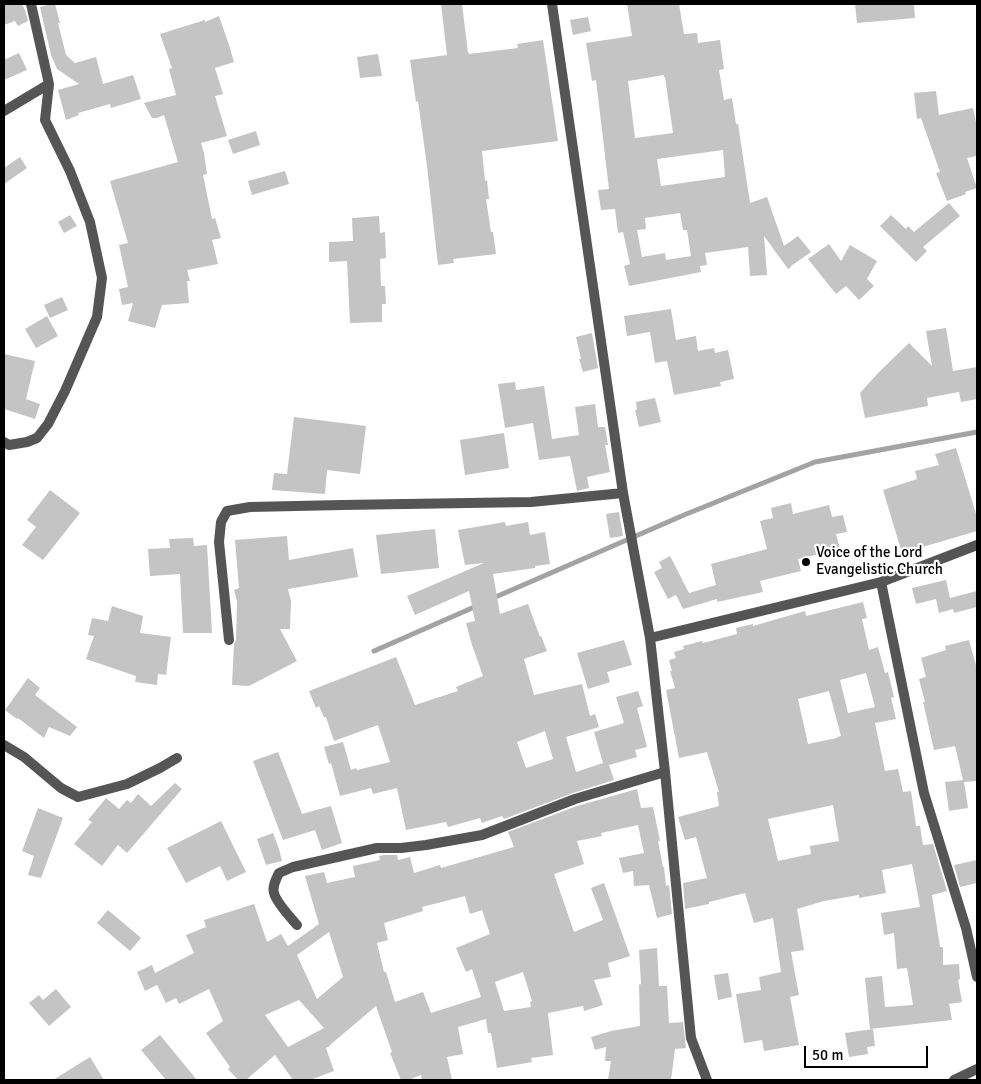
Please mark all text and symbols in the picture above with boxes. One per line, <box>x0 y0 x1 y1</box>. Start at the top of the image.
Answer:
place label: Voice of the Lord Evangelistic Church <box>816 544 943 579</box>
marker: Voice of the Lord Evangelistic Church <box>800 556 812 568</box>
scale bar <box>806 1036 930 1068</box>
text: 50 m <box>812 1046 843 1064</box>

